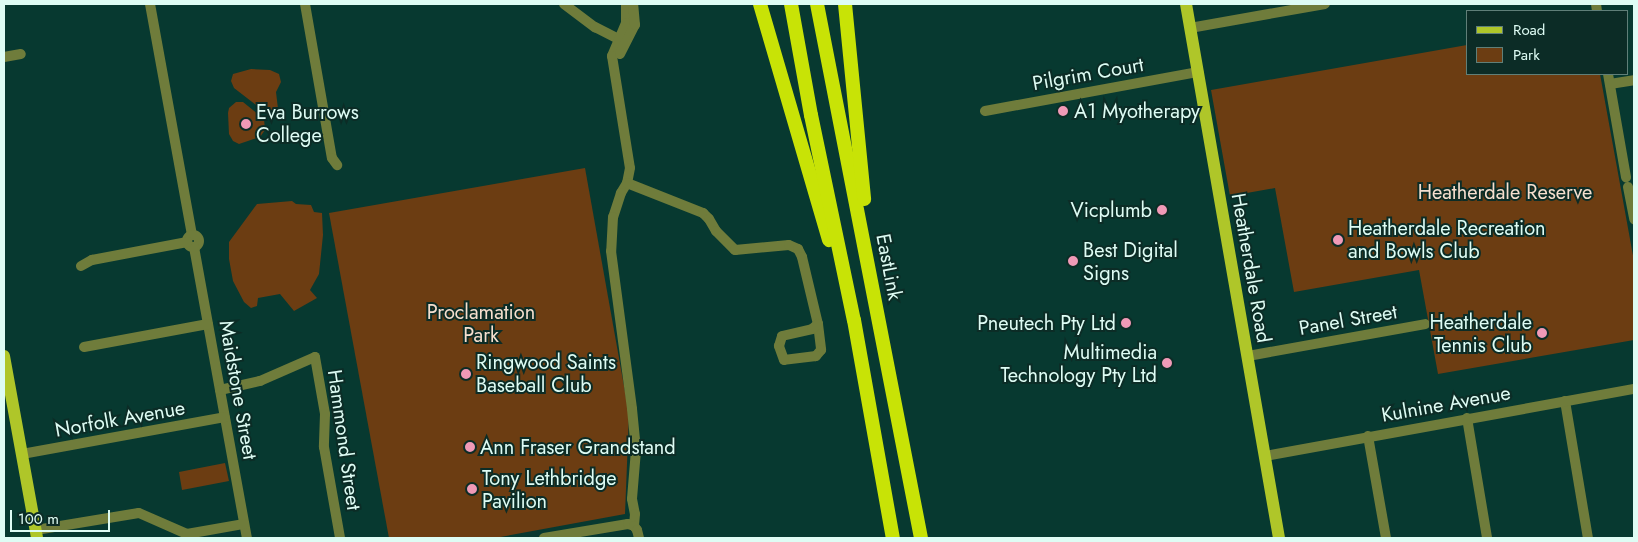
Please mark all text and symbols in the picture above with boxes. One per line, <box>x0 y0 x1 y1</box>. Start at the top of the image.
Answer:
legend <box>1466 10 1628 75</box>
text: Road <box>1513 19 1545 41</box>
text: Park <box>1513 44 1540 66</box>
street label: Pilgrim Court <box>1030 52 1146 96</box>
place label: A1 Myotherapy <box>1074 99 1200 123</box>
place label: Eva Burrows College <box>256 100 359 147</box>
marker: A1 Myotherapy <box>1056 104 1070 118</box>
marker: Eva Burrows College <box>240 118 252 130</box>
park label: Heatherdale Reserve <box>1418 180 1592 204</box>
street label: Heatherdale Road <box>1226 191 1276 345</box>
place label: Vicplumb <box>1071 198 1152 222</box>
marker: Vicplumb <box>1156 204 1168 216</box>
place label: Heatherdale Recreation and Bowls Club <box>1348 216 1546 263</box>
street label: EastLink <box>871 232 907 302</box>
marker: Heatherdale Recreation and Bowls Club <box>1332 234 1344 246</box>
place label: Best Digital Signs <box>1083 238 1178 285</box>
marker: Best Digital Signs <box>1067 255 1079 267</box>
park label: Proclamation Park <box>427 300 535 347</box>
street label: Panel Street <box>1297 300 1399 340</box>
place label: Heatherdale Tennis Club <box>1429 310 1532 357</box>
place label: Pneutech Pty Ltd <box>977 311 1116 335</box>
marker: Pneutech Pty Ltd <box>1120 317 1132 329</box>
street label: Maidstone Street <box>214 319 262 461</box>
marker: Heatherdale Tennis Club <box>1536 327 1548 339</box>
place label: Multimedia Technology Pty Ltd <box>1000 340 1157 387</box>
place label: Ringwood Saints Baseball Club <box>476 350 616 397</box>
marker: Multimedia Technology Pty Ltd <box>1161 357 1173 369</box>
street label: Hammond Street <box>322 368 366 512</box>
marker: Ringwood Saints Baseball Club <box>460 368 472 380</box>
street label: Kulnine Avenue <box>1380 381 1512 427</box>
street label: Norfolk Avenue <box>53 396 187 442</box>
place label: Ann Fraser Grandstand <box>480 435 676 459</box>
marker: Ann Fraser Grandstand <box>464 441 476 453</box>
place label: Tony Lethbridge Pavilion <box>482 466 617 513</box>
marker: Tony Lethbridge Pavilion <box>466 483 478 495</box>
scale bar <box>12 500 112 532</box>
text: 100 m <box>18 508 59 530</box>

